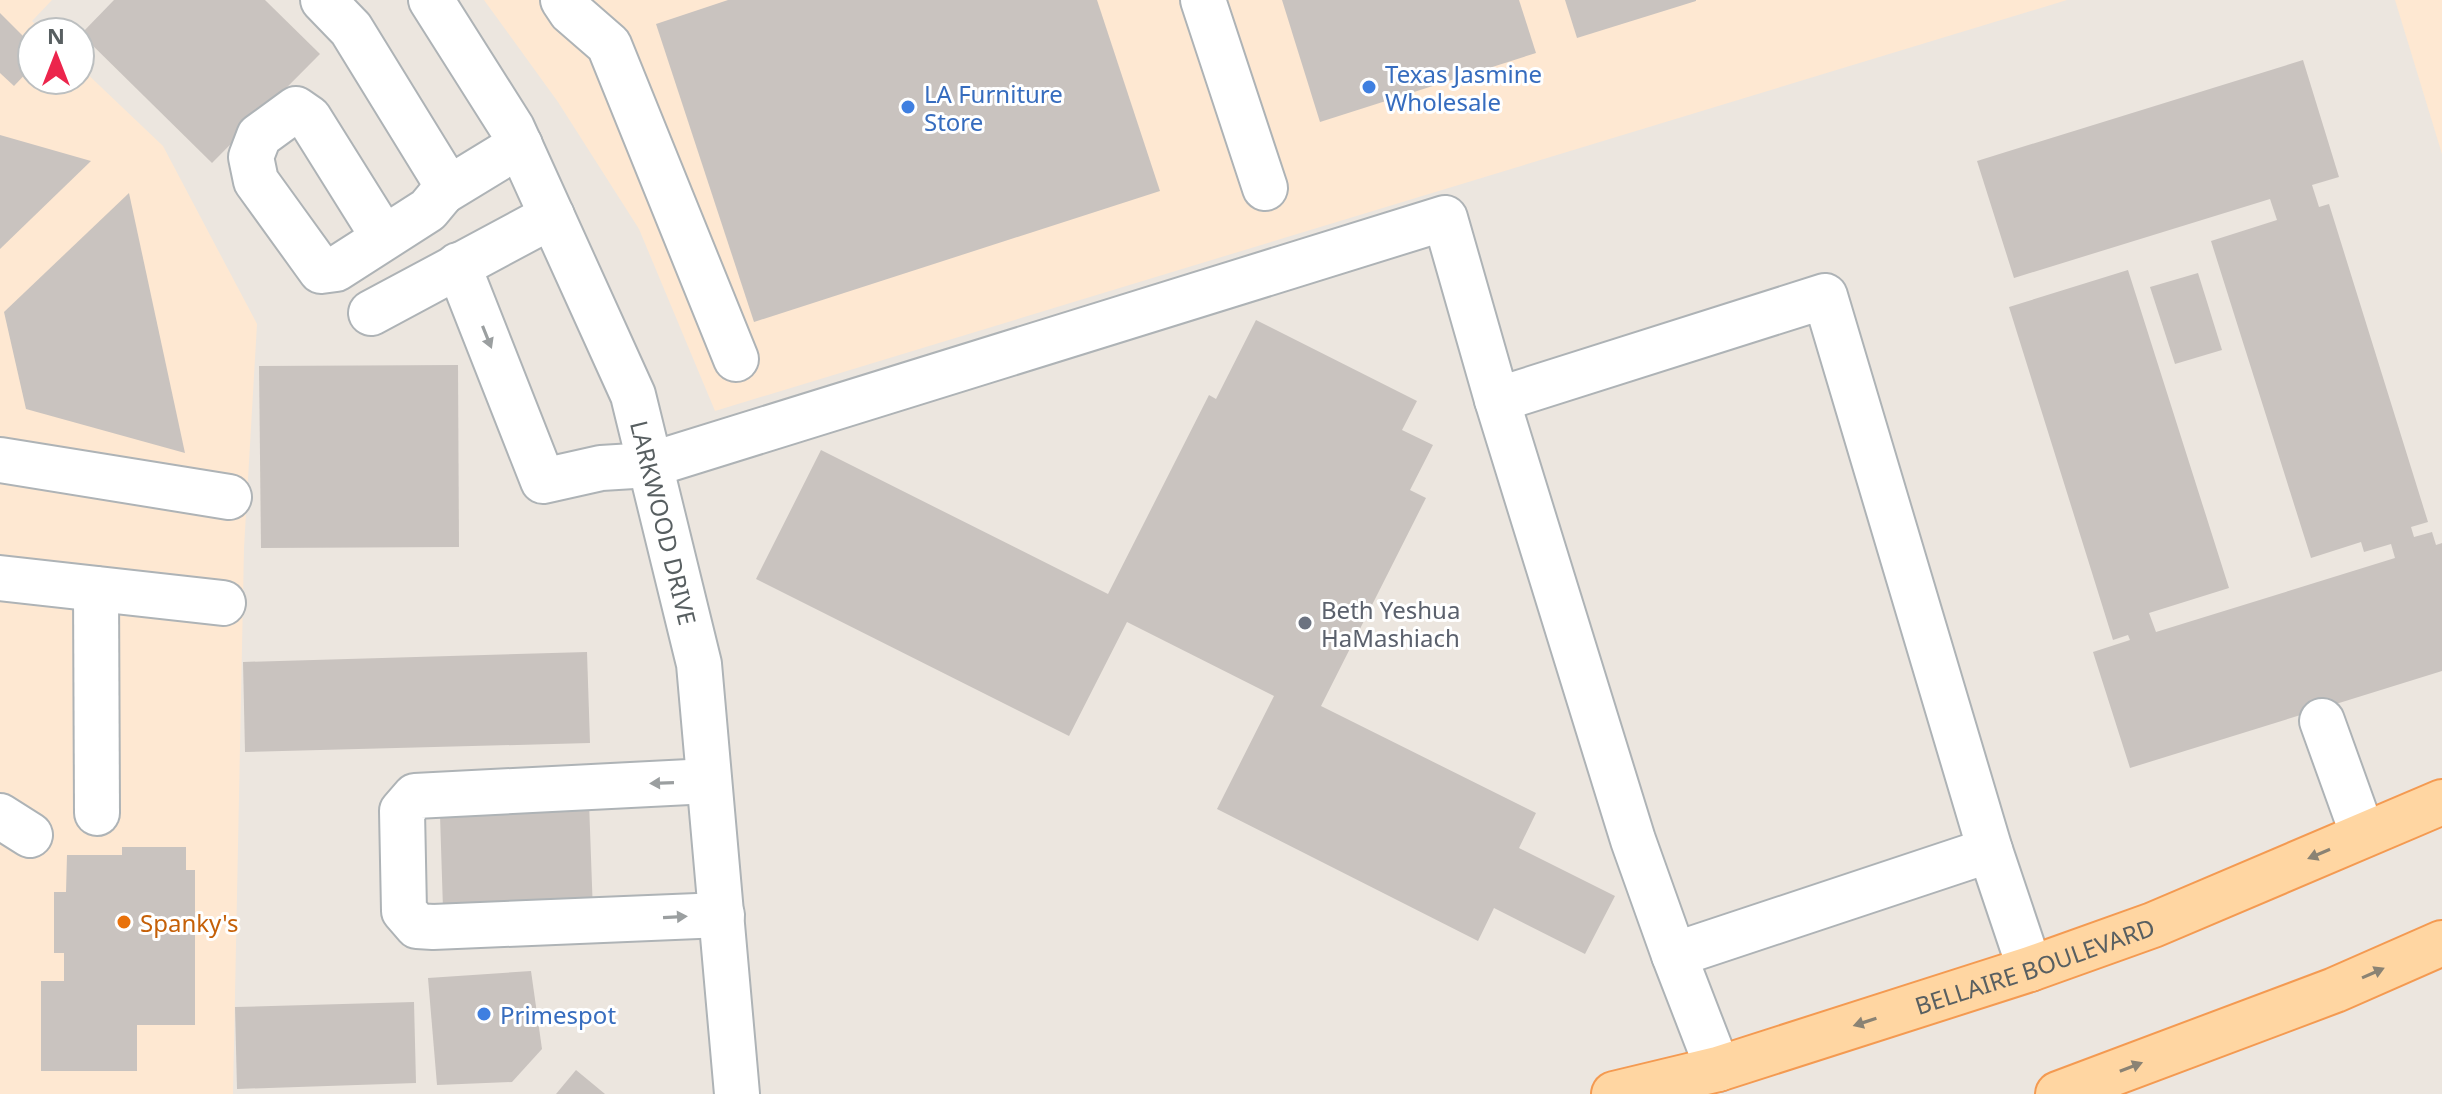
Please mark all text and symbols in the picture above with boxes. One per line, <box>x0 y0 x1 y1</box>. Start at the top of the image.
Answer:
north arrow <box>16 16 96 96</box>
text: N <box>47 20 65 50</box>
place label: Texas Jasmine Wholesale <box>1385 57 1542 118</box>
place label: LA Furniture Store <box>924 77 1063 138</box>
marker: Texas Jasmine Wholesale <box>1360 78 1378 96</box>
marker: LA Furniture Store <box>899 98 917 116</box>
one-way arrow <box>481 325 494 349</box>
street label: LARKWOOD DRIVE <box>623 417 705 628</box>
place label: Beth Yeshua HaMashiach <box>1321 593 1460 654</box>
marker: Beth Yeshua HaMashiach <box>1296 614 1314 632</box>
one-way arrow <box>649 777 674 790</box>
one-way arrow <box>2307 848 2330 861</box>
place label: Spanky's <box>140 906 238 939</box>
street label: BELLAIRE BOULEVARD <box>1910 909 2159 1021</box>
one-way arrow <box>663 910 688 923</box>
marker: Spanky's <box>115 913 133 931</box>
one-way arrow <box>2362 967 2385 980</box>
place label: Primespot <box>500 998 616 1031</box>
marker: Primespot <box>475 1005 493 1023</box>
one-way arrow <box>1853 1016 1877 1029</box>
one-way arrow <box>2119 1060 2143 1073</box>

